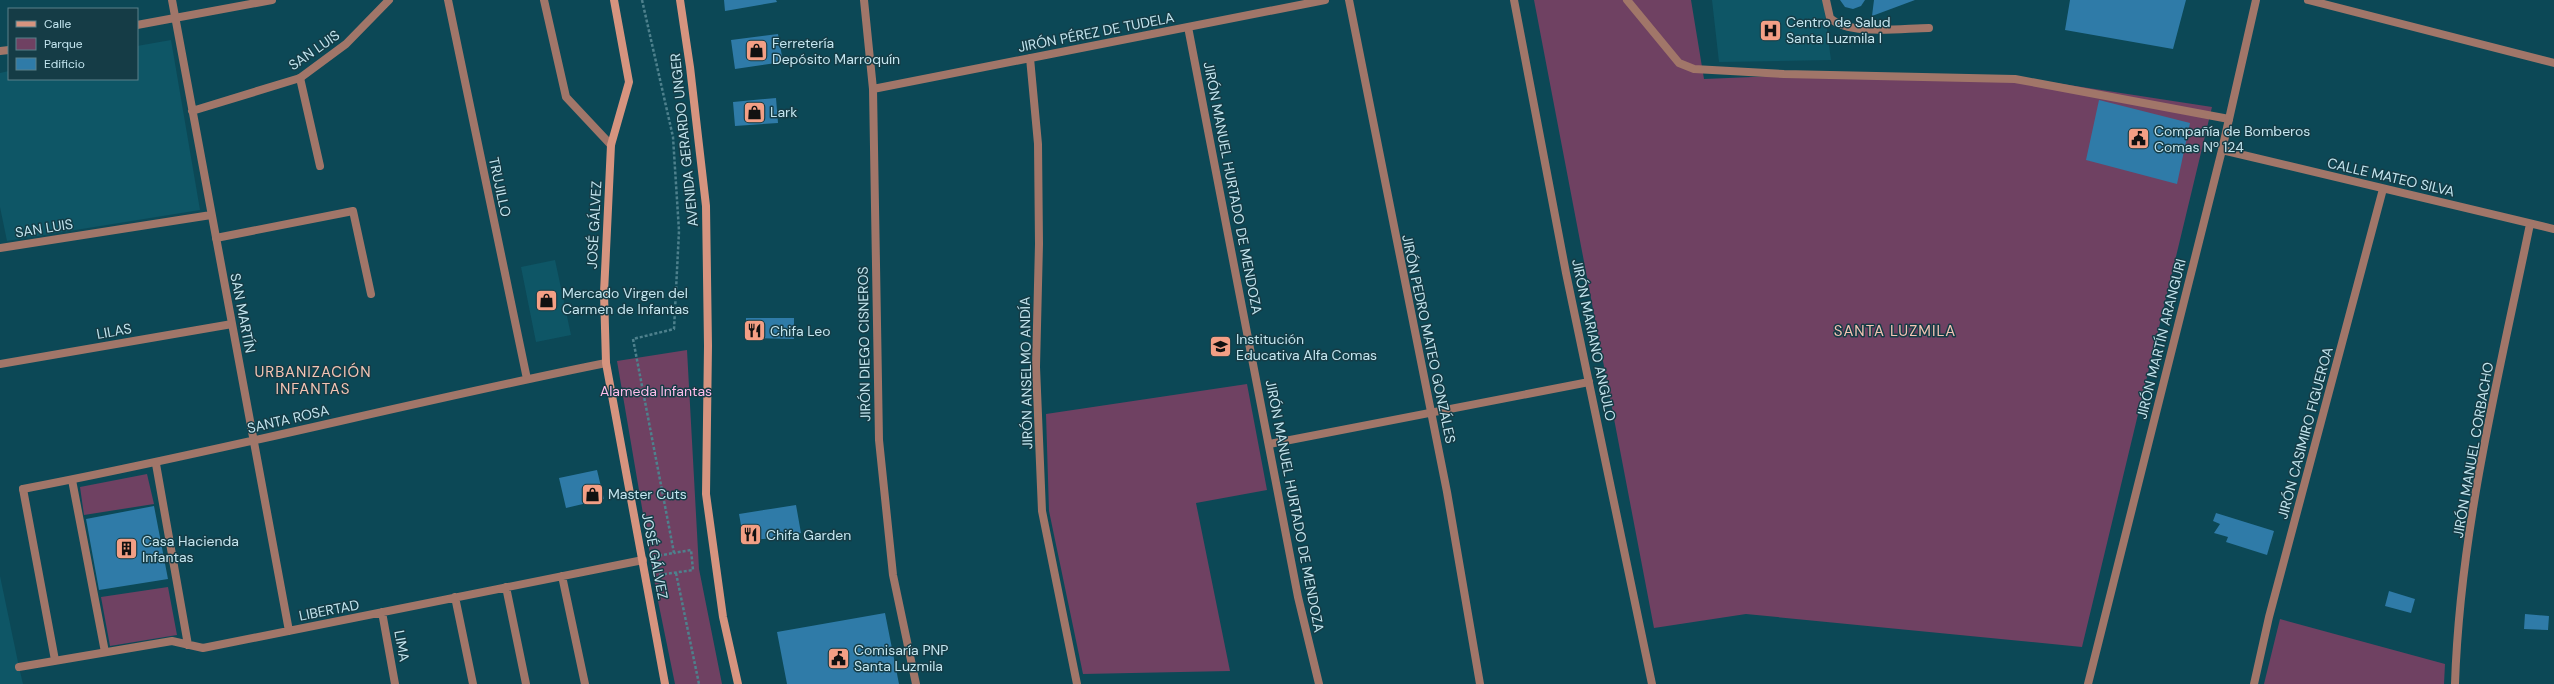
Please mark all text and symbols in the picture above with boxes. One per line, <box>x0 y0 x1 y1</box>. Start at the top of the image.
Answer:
legend <box>8 8 138 80</box>
street label: JIRÓN PÉREZ DE TUDELA <box>1016 8 1176 56</box>
place label: Centro de Salud Santa Luzmila I <box>1786 13 1891 47</box>
text: Calle <box>44 16 71 32</box>
hospital icon: Centro de Salud Santa Luzmila I <box>1758 17 1784 43</box>
street label: SAN LUIS <box>285 26 343 74</box>
place label: Ferretería Depósito Marroquín <box>772 34 900 68</box>
text: Parque <box>44 36 83 52</box>
shop icon: Ferretería Depósito Marroquín <box>744 38 770 64</box>
street label: AVENIDA GERARDO UNGER <box>666 52 702 228</box>
text: Edificio <box>44 56 85 72</box>
street label: JIRÓN MANUEL HURTADO DE MENDOZA <box>1200 60 1266 316</box>
shop icon: Lark <box>742 99 768 125</box>
place label: Lark <box>770 103 797 121</box>
place label: Compañía de Bomberos Comas Nº 124 <box>2154 122 2310 156</box>
public building icon: Compañía de Bomberos Comas Nº 124 <box>2125 126 2151 152</box>
street label: CALLE MATEO SILVA <box>2326 154 2456 200</box>
street label: TRUJILLO <box>485 156 515 219</box>
street label: JOSÉ GÁLVEZ <box>583 181 605 269</box>
street label: SAN LUIS <box>14 215 74 241</box>
street label: JIRÓN PEDRO MATEO GONZÁLES <box>1398 233 1460 445</box>
street label: JIRÓN MARIANO ANGULO <box>1568 257 1620 423</box>
street label: JIRÓN MARTÍN ARANGURI <box>2132 257 2190 421</box>
street label: JIRÓN DIEGO CISNEROS <box>854 266 874 422</box>
street label: SAN MARTÍN <box>226 272 260 354</box>
place label: Mercado Virgen del Carmen de Infantas <box>562 284 689 318</box>
shop icon: Mercado Virgen del Carmen de Infantas <box>533 288 559 314</box>
street label: JIRÓN ANSELMO ANDÍA <box>1016 296 1036 450</box>
restaurant icon: Chifa Leo <box>741 318 767 344</box>
street label: LILAS <box>95 319 133 343</box>
district label: SANTA LUZMILA <box>1834 321 1956 341</box>
place label: Chifa Leo <box>770 322 831 340</box>
place label: Institución Educativa Alfa Comas <box>1236 330 1377 364</box>
school or university icon: Institución Educativa Alfa Comas <box>1208 334 1234 360</box>
street label: JIRÓN CASIMIRO FIGUEROA <box>2273 345 2337 521</box>
street label: JIRÓN MANUEL CORBACHO <box>2449 360 2497 539</box>
district label: URBANIZACIÓN INFANTAS <box>254 362 372 399</box>
street label: JIRÓN MANUEL HURTADO DE MENDOZA <box>1262 378 1328 634</box>
park label: Alameda Infantas <box>600 382 712 400</box>
street label: SANTA ROSA <box>245 401 331 437</box>
shop icon: Master Cuts <box>580 481 606 507</box>
place label: Master Cuts <box>608 485 687 503</box>
street label: JOSÉ GÁLVEZ <box>638 511 672 601</box>
restaurant icon: Chifa Garden <box>737 522 763 548</box>
place label: Chifa Garden <box>766 526 851 544</box>
place label: Casa Hacienda Infantas <box>142 532 239 566</box>
building icon: Casa Hacienda Infantas <box>113 536 139 562</box>
street label: LIBERTAD <box>297 595 361 625</box>
street label: LIMA <box>390 629 414 663</box>
place label: Comisaría PNP Santa Luzmila <box>854 641 948 675</box>
public building icon: Comisaría PNP Santa Luzmila <box>825 645 851 671</box>

